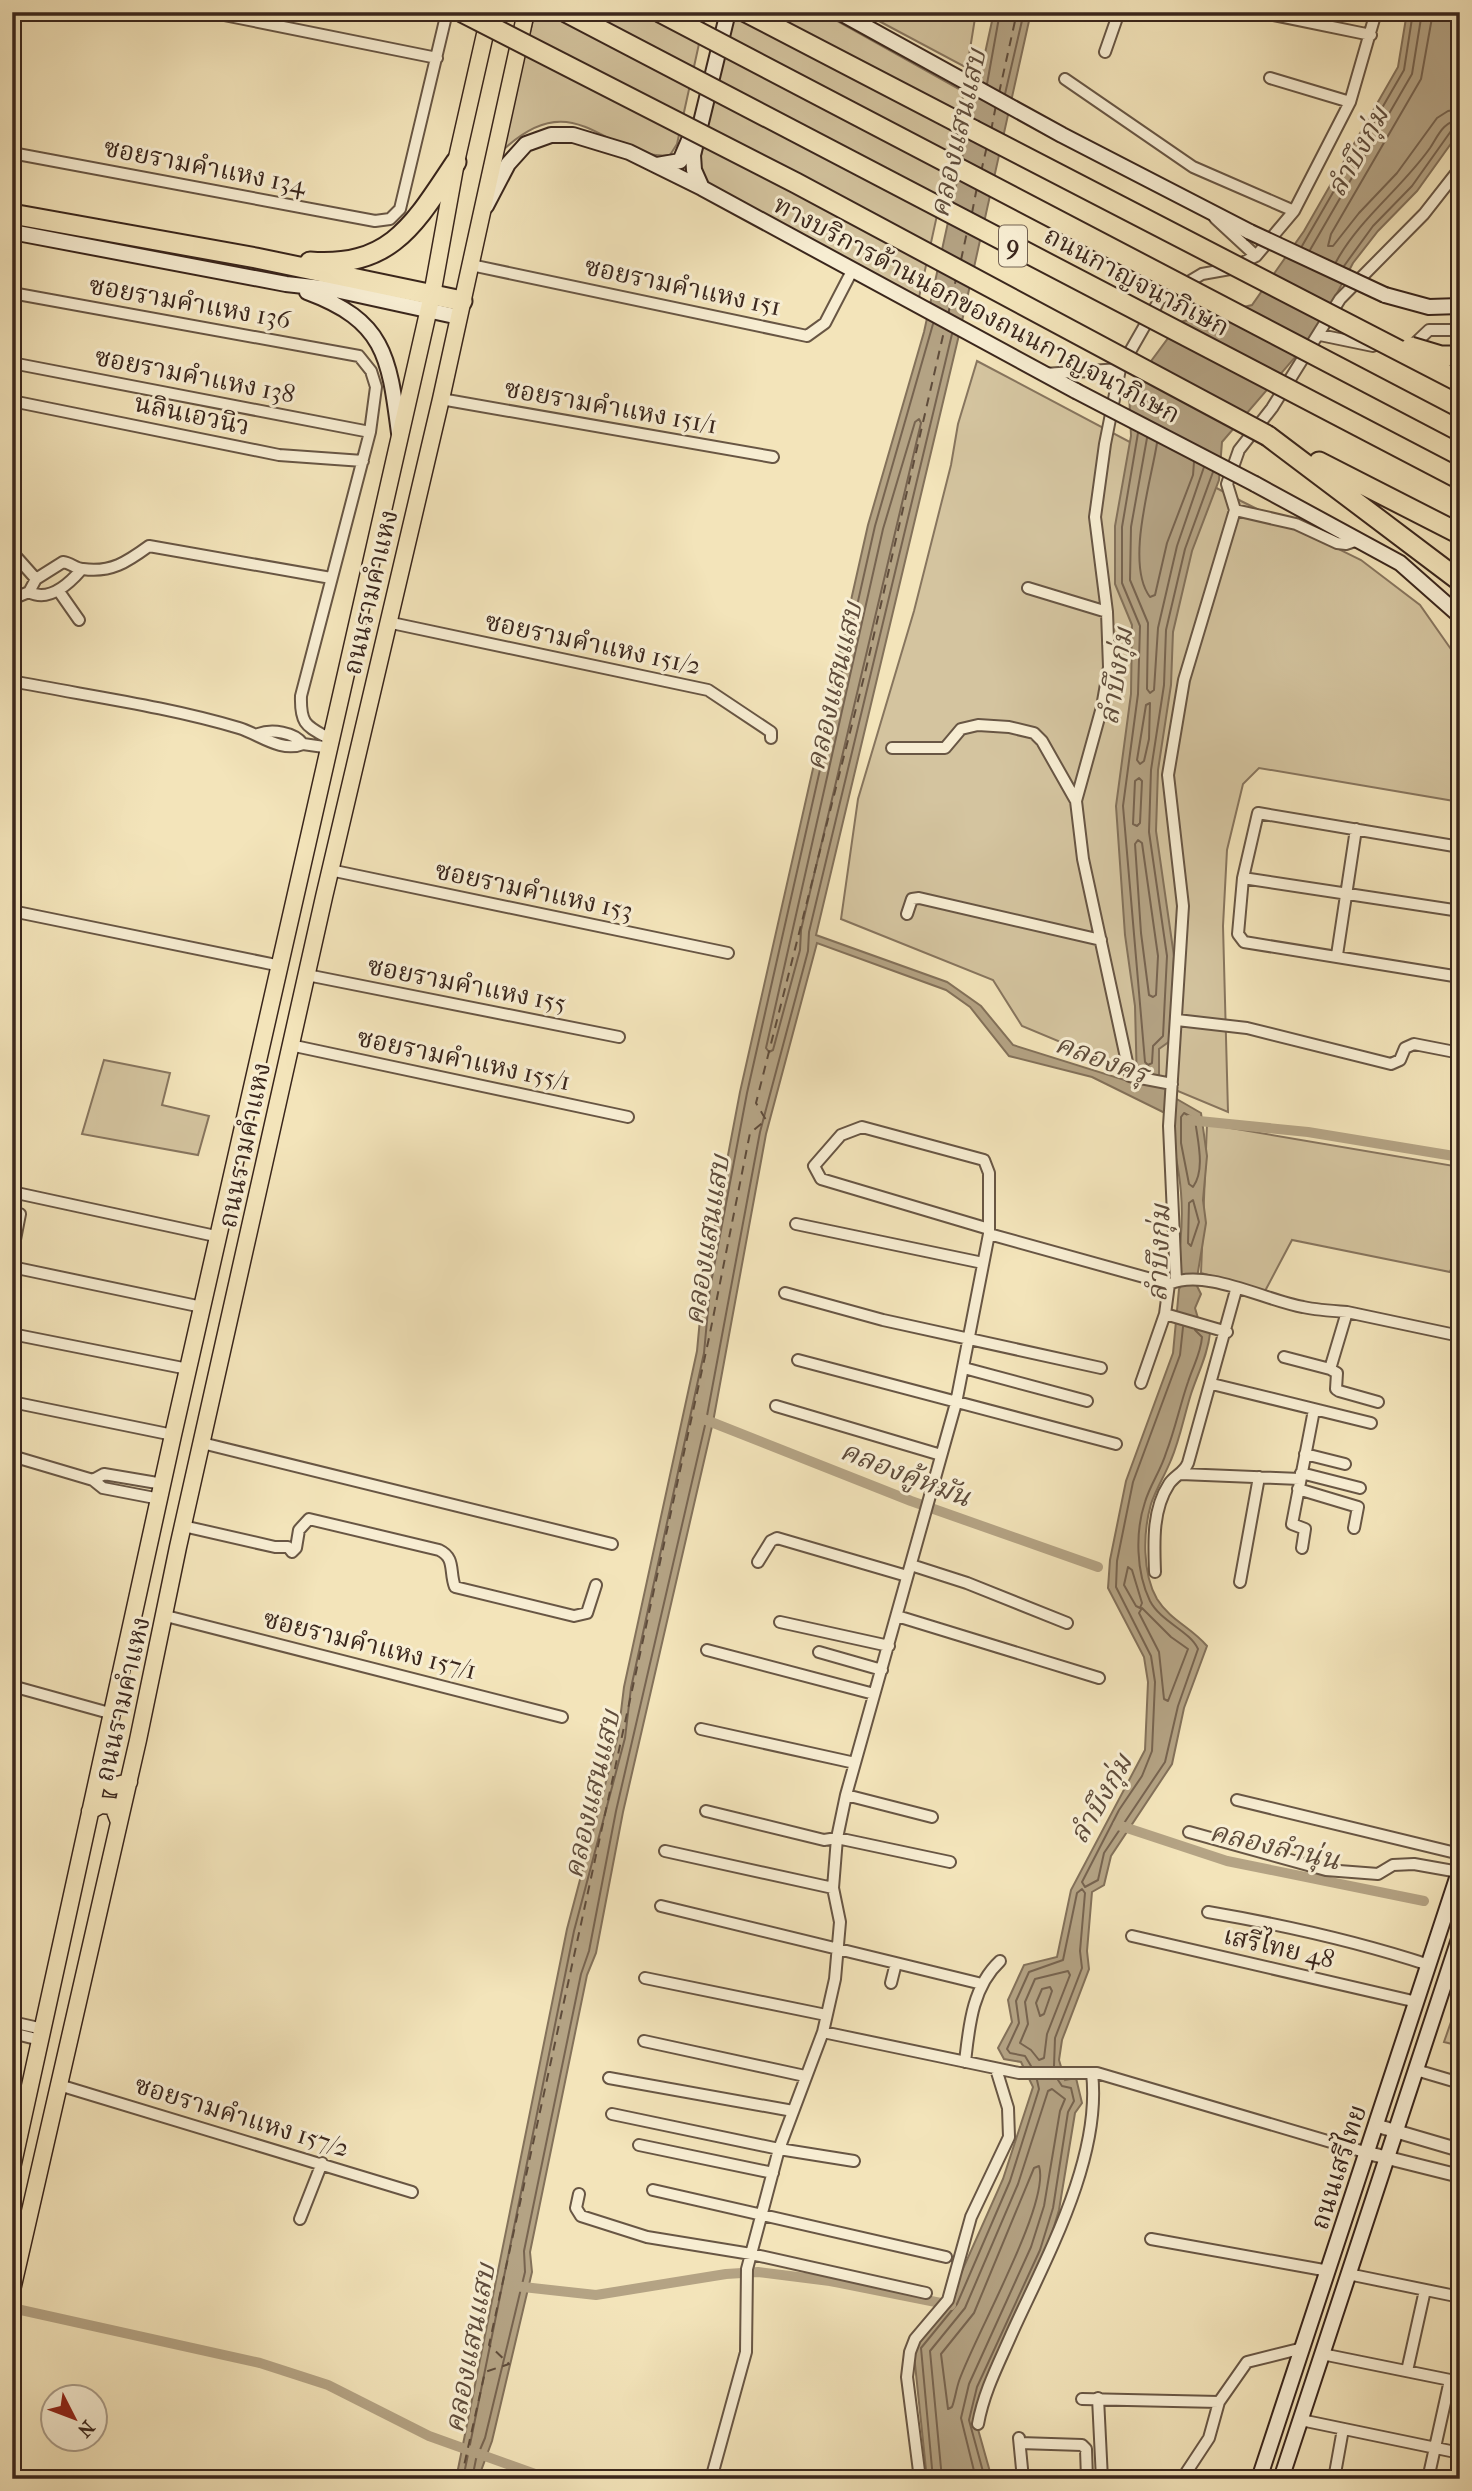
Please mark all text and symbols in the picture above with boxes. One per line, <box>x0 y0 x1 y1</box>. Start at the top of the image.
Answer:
water label: คลองแสนแสบ <box>922 44 993 220</box>
water label: ลำบึงกุ่ม <box>1319 99 1398 203</box>
street label: ซอยรามคำแหง 134 <box>101 132 309 201</box>
street label: ทางบริการด้านนอกของถนนกาญจนาภิเษก <box>768 189 1185 430</box>
street label: ถนนกาญจนาภิเษก <box>1039 220 1234 343</box>
road number: 9 <box>999 226 1027 267</box>
street label: ซอยรามคำแหง 151 <box>582 251 784 322</box>
street label: ซอยรามคำแหง 136 <box>87 269 294 336</box>
street label: ซอยรามคำแหง 138 <box>92 341 298 410</box>
street label: ซอยรามคำแหง 151/1 <box>502 373 720 440</box>
street label: นลินเอวนิว <box>131 387 252 442</box>
street label: ถนนรามคำแหง <box>336 507 405 678</box>
water label: คลองแสนแสบ <box>798 597 869 773</box>
street label: ซอยรามคำแหง 151/2 <box>482 605 704 681</box>
water label: ลำบึงกุ่ม <box>1092 624 1142 727</box>
street label: ซอยรามคำแหง 153 <box>432 854 636 927</box>
street label: ซอยรามคำแหง 155 <box>365 950 569 1019</box>
street label: ซอยรามคำแหง 155/1 <box>354 1022 573 1097</box>
water label: คลองครุ <box>1050 1026 1156 1093</box>
street label: ถนนรามคำแหง <box>212 1060 277 1231</box>
water label: คลองแสนแสบ <box>677 1151 736 1327</box>
water label: ลำบึงกุ่ม <box>1140 1202 1179 1302</box>
water label: คลองคู้หมัน <box>835 1434 976 1515</box>
street label: ซอยรามคำแหง 157/1 <box>260 1603 480 1686</box>
street label: ถนนรามคำแหง <box>88 1614 157 1785</box>
water label: คลองแสนแสบ <box>556 1705 627 1881</box>
water label: ลำบึงกุ่ม <box>1062 1746 1142 1850</box>
water label: คลองลำนุ่น <box>1206 1815 1344 1879</box>
street label: เสรีไทย 48 <box>1220 1917 1338 1975</box>
street label: ซอยรามคำแหง 157/2 <box>131 2069 353 2164</box>
street label: ถนนเสรีไทย <box>1301 2100 1373 2233</box>
water label: คลองแสนแสบ <box>437 2259 502 2435</box>
north arrow <box>38 2382 108 2452</box>
text: N <box>73 2416 99 2442</box>

